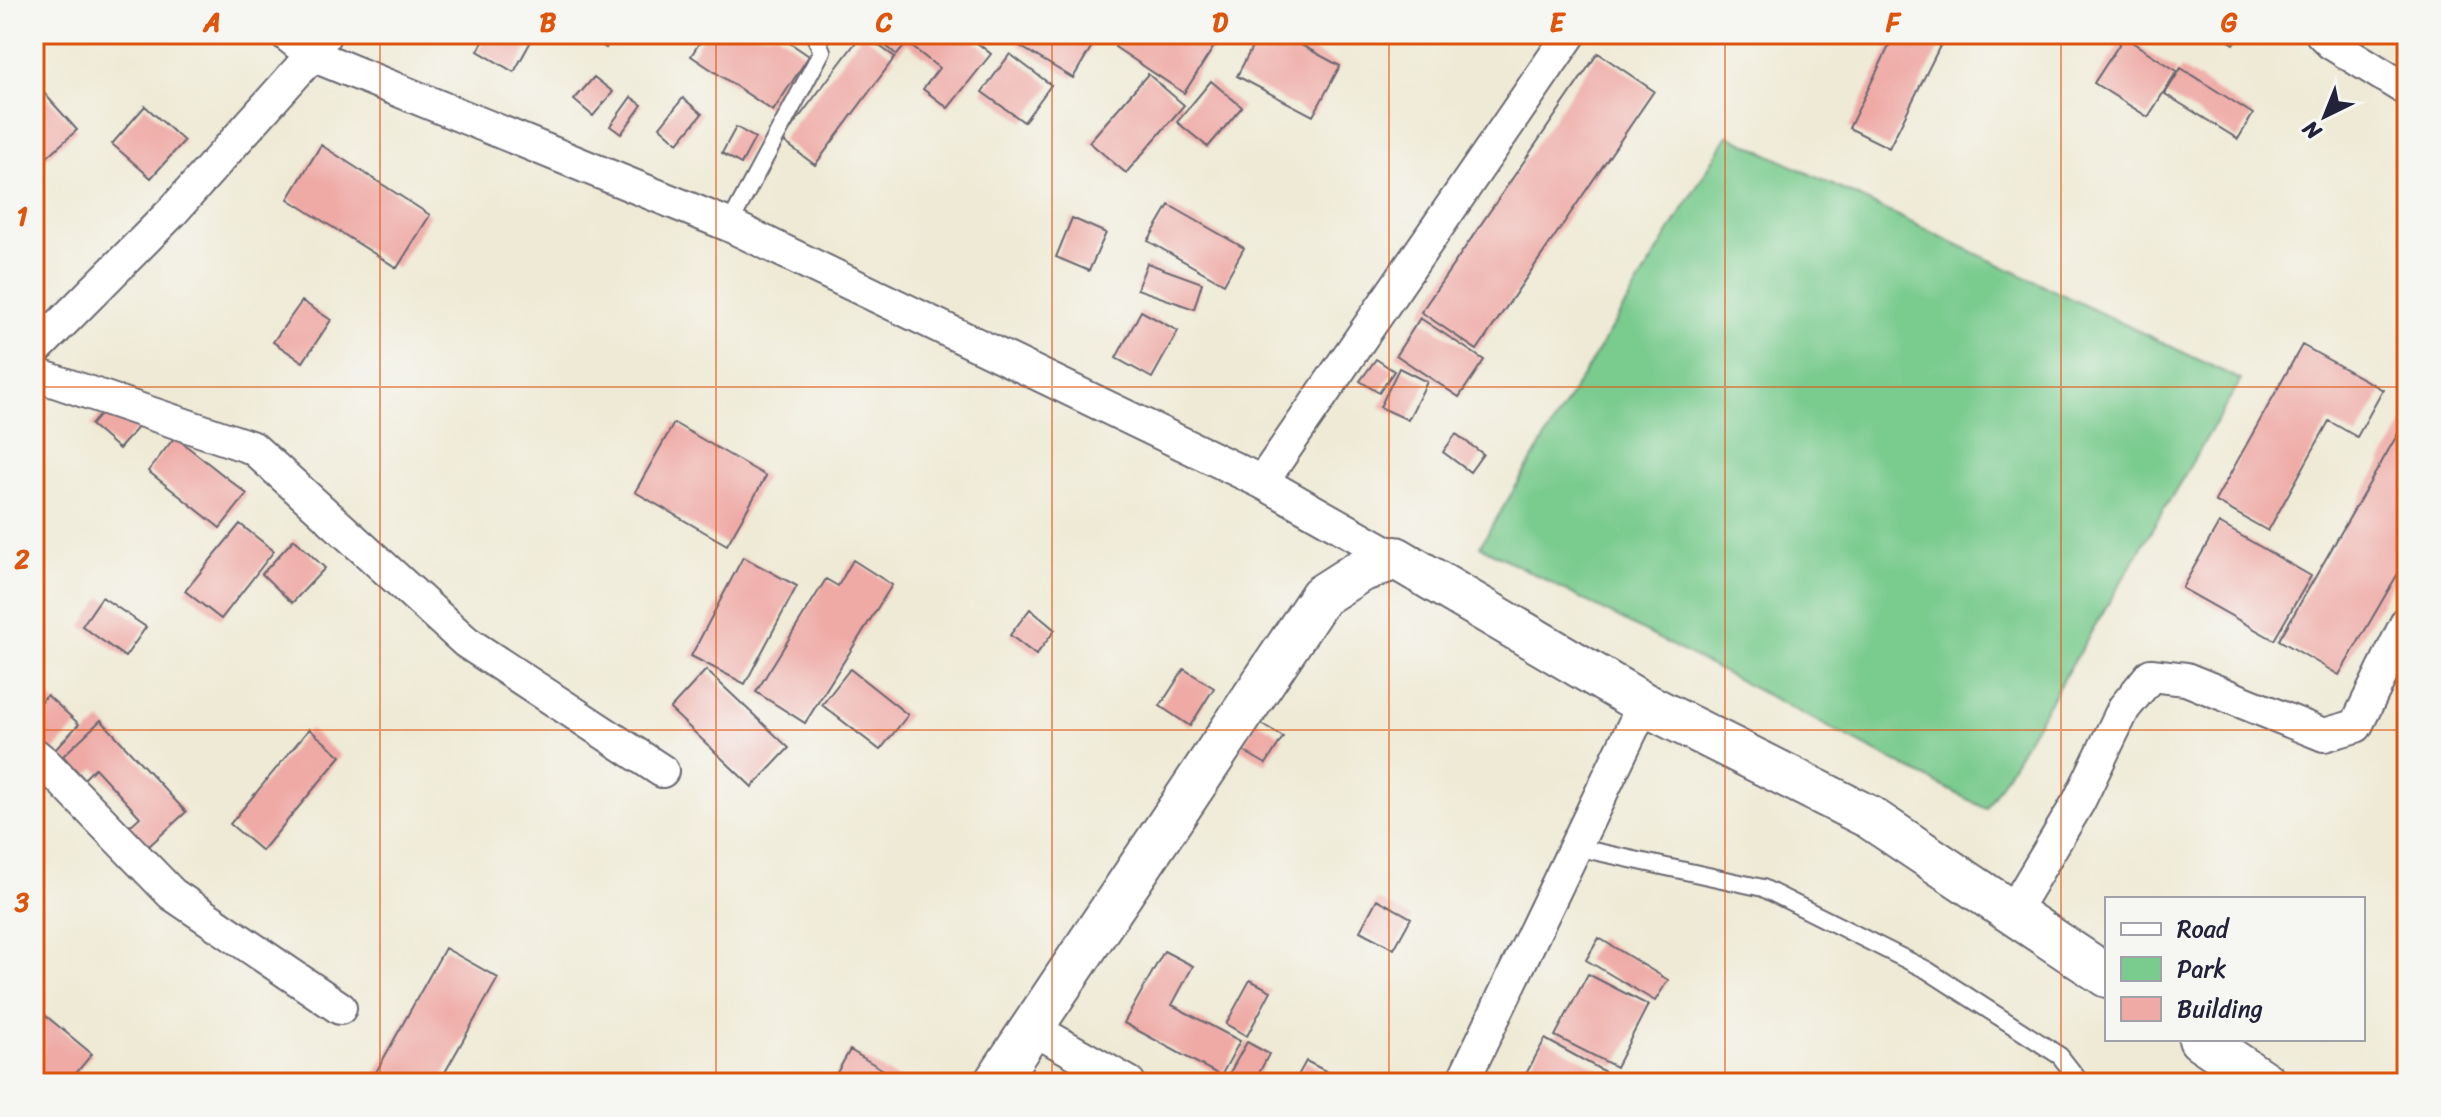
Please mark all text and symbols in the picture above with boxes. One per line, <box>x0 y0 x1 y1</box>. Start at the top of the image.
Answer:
text: A <box>202 0 221 45</box>
text: B <box>540 0 557 45</box>
text: C <box>875 0 893 45</box>
text: D <box>1212 0 1228 45</box>
text: E <box>1550 0 1567 45</box>
text: F <box>1885 0 1902 45</box>
text: G <box>2221 0 2238 45</box>
north arrow <box>2285 76 2365 156</box>
text: N <box>2292 110 2331 150</box>
text: 1 <box>16 193 28 239</box>
text: 2 <box>13 536 30 582</box>
text: 3 <box>14 879 30 925</box>
legend <box>2105 897 2365 1041</box>
text: Road <box>2177 908 2231 950</box>
text: Park <box>2177 948 2226 990</box>
text: Building <box>2177 988 2263 1030</box>

